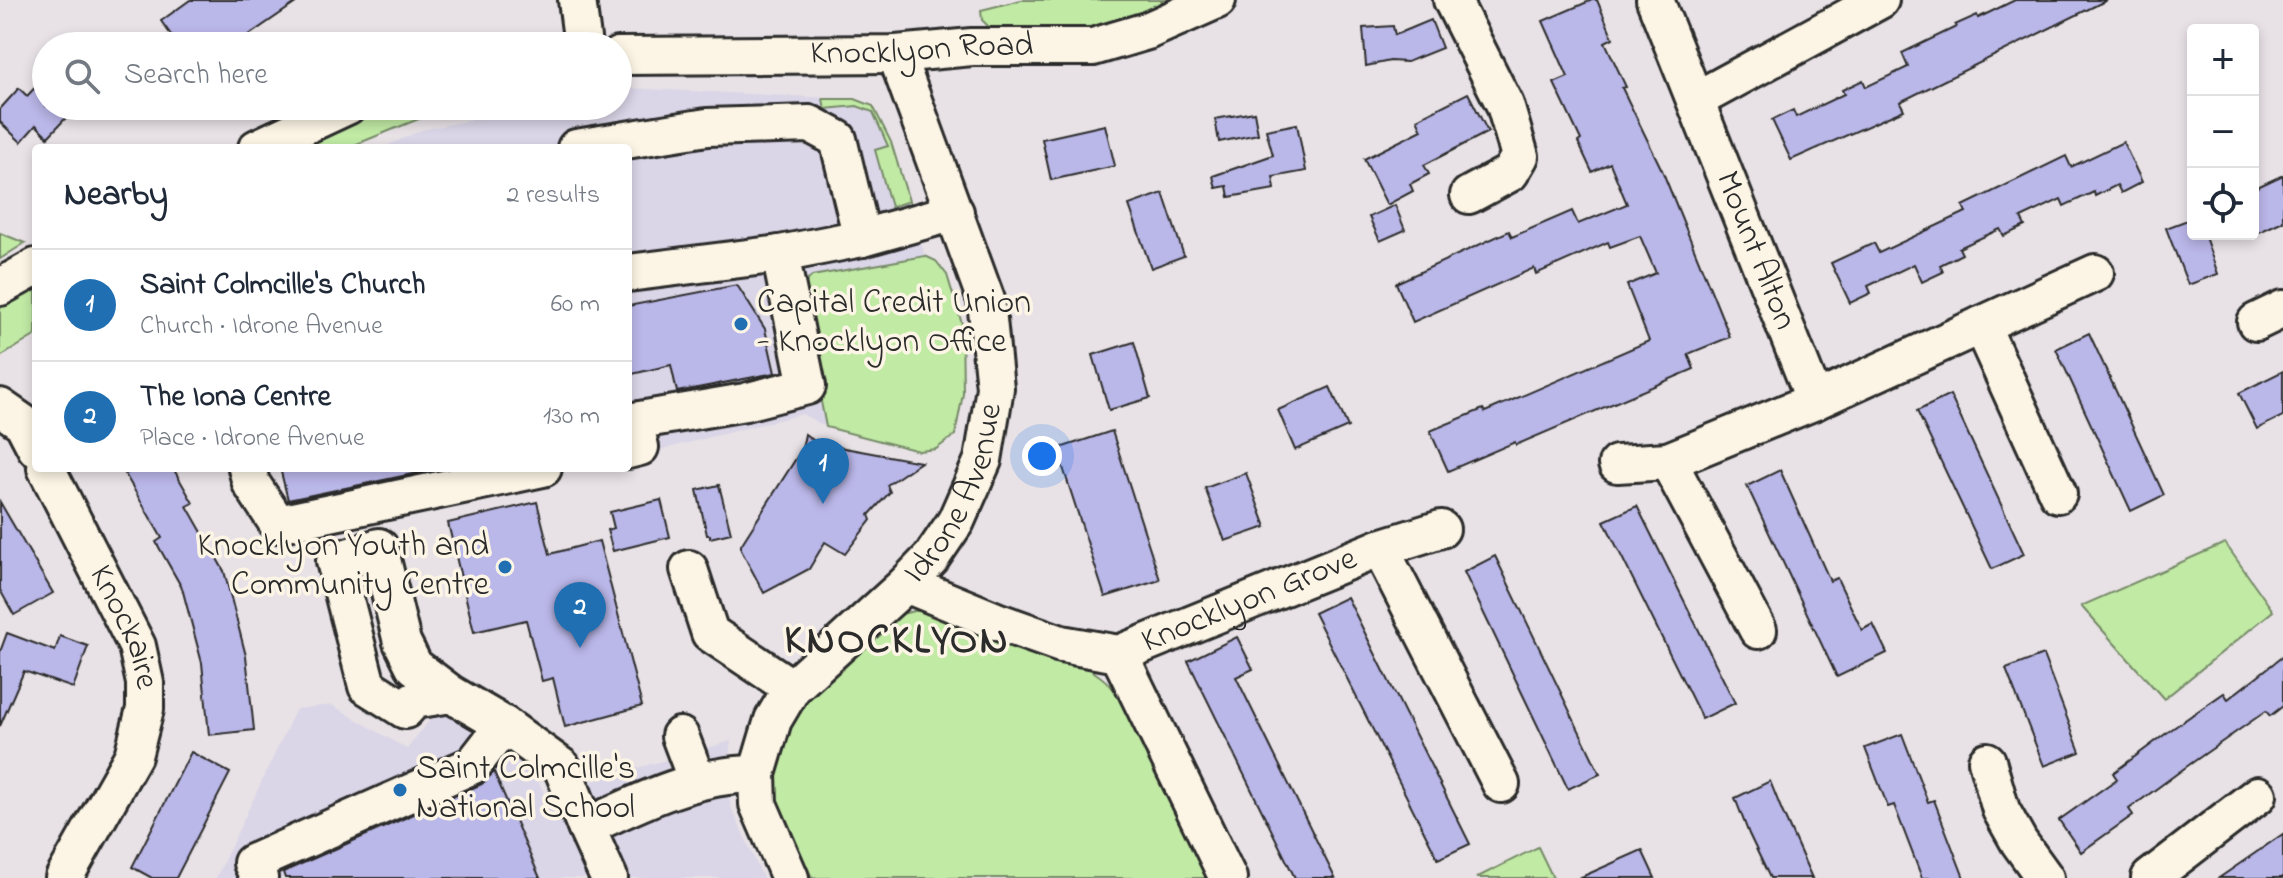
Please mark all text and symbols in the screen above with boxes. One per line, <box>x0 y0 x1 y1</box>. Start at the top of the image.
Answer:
street label: Knocklyon Road <box>810 22 1033 80</box>
map controls <box>2187 24 2259 240</box>
button: + <box>2187 24 2259 96</box>
search box <box>32 32 632 120</box>
icon: search <box>60 54 104 98</box>
text: Search here <box>124 54 268 98</box>
button: − <box>2187 96 2259 168</box>
street label: Mount Alton <box>1701 164 1809 338</box>
button: locate <box>2187 168 2259 240</box>
text: Nearby <box>64 171 168 221</box>
text: 2 results <box>507 177 600 215</box>
text: Saint Colmcille's Church <box>140 264 426 308</box>
place label: Capital Credit Union - Knocklyon Office <box>757 279 1031 368</box>
text: 1 <box>86 286 94 324</box>
text: 60 m <box>551 286 600 324</box>
text: Church · Idrone Avenue <box>140 308 383 346</box>
marker: Capital Credit Union - Knocklyon Office <box>732 315 750 333</box>
text: The Iona Centre <box>140 376 331 420</box>
text: 2 <box>84 398 96 436</box>
text: 130 m <box>543 398 600 436</box>
street label: Idrone Avenue <box>893 399 1017 596</box>
text: Place · Idrone Avenue <box>140 420 365 458</box>
your location <box>1022 436 1062 476</box>
pin: 1 <box>797 438 849 504</box>
place label: Knocklyon Youth and Community Centre <box>198 522 490 611</box>
street label: Knocklyon Grove <box>1134 535 1366 667</box>
street label: Knockaire <box>75 557 171 695</box>
marker: Knocklyon Youth and Community Centre <box>496 558 514 576</box>
pin: 2 <box>554 582 606 648</box>
district label: KNOCKLYON <box>784 611 1010 672</box>
place label: Saint Colmcille's National School <box>416 745 635 834</box>
marker: Saint Colmcille's National School <box>391 781 409 799</box>

